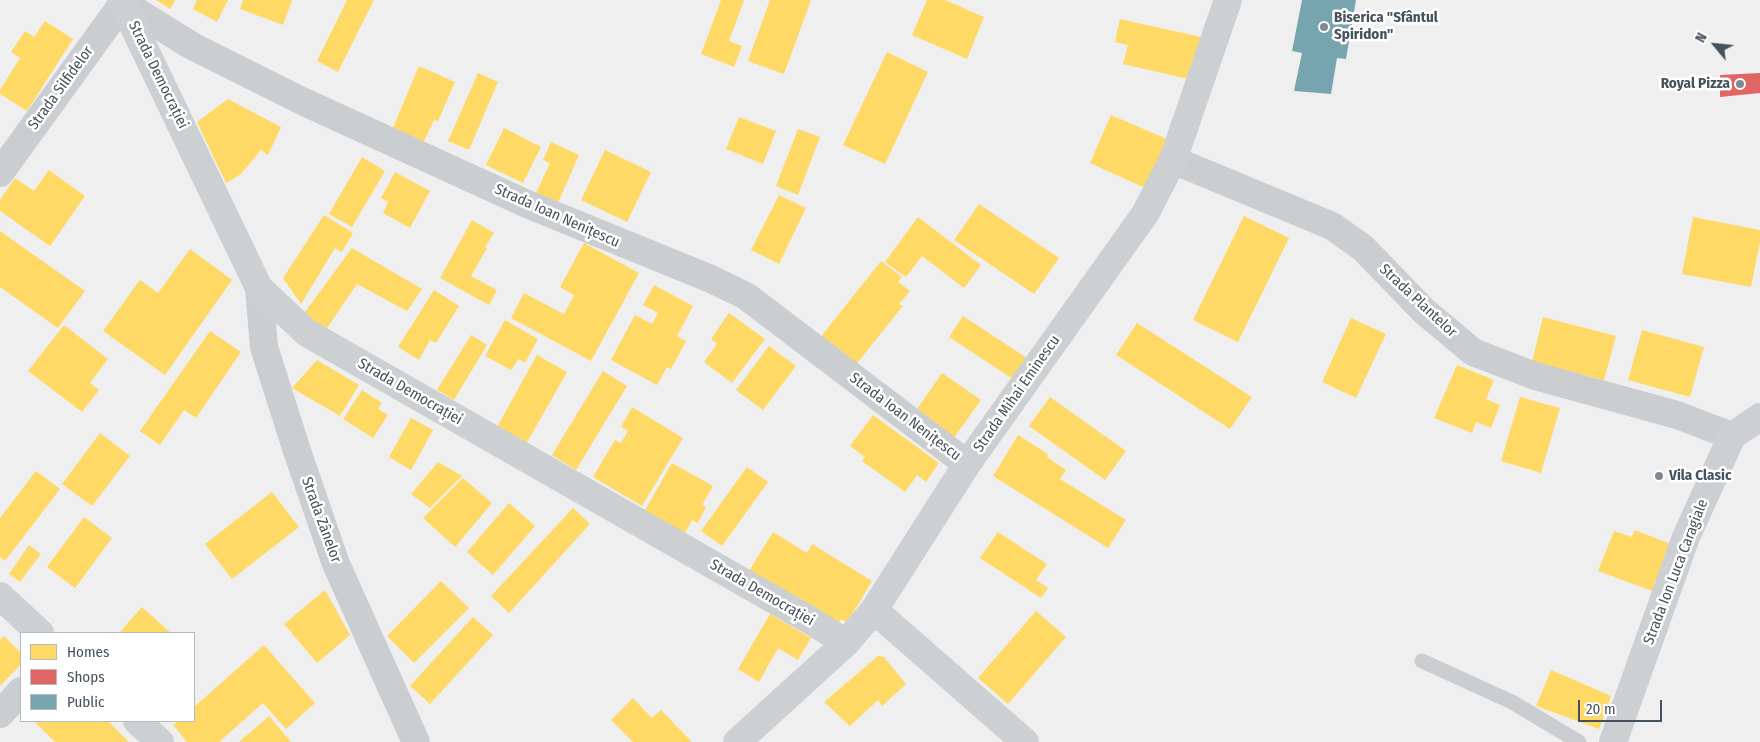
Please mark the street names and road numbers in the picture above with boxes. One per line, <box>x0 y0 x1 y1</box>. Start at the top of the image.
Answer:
street label: Strada Democrației <box>124 18 192 132</box>
street label: Strada Silfidelor <box>25 43 97 133</box>
street label: Strada Ioan Nenițescu <box>492 180 622 252</box>
street label: Strada Plantelor <box>1376 261 1460 341</box>
street label: Strada Mihai Eminescu <box>970 332 1064 456</box>
street label: Strada Democrației <box>355 355 465 429</box>
street label: Strada Ioan Nenițescu <box>846 369 964 465</box>
street label: Strada Zânelor <box>297 475 345 565</box>
street label: Strada Ion Luca Caragiale <box>1640 497 1712 647</box>
street label: Strada Democrației <box>707 556 817 630</box>

